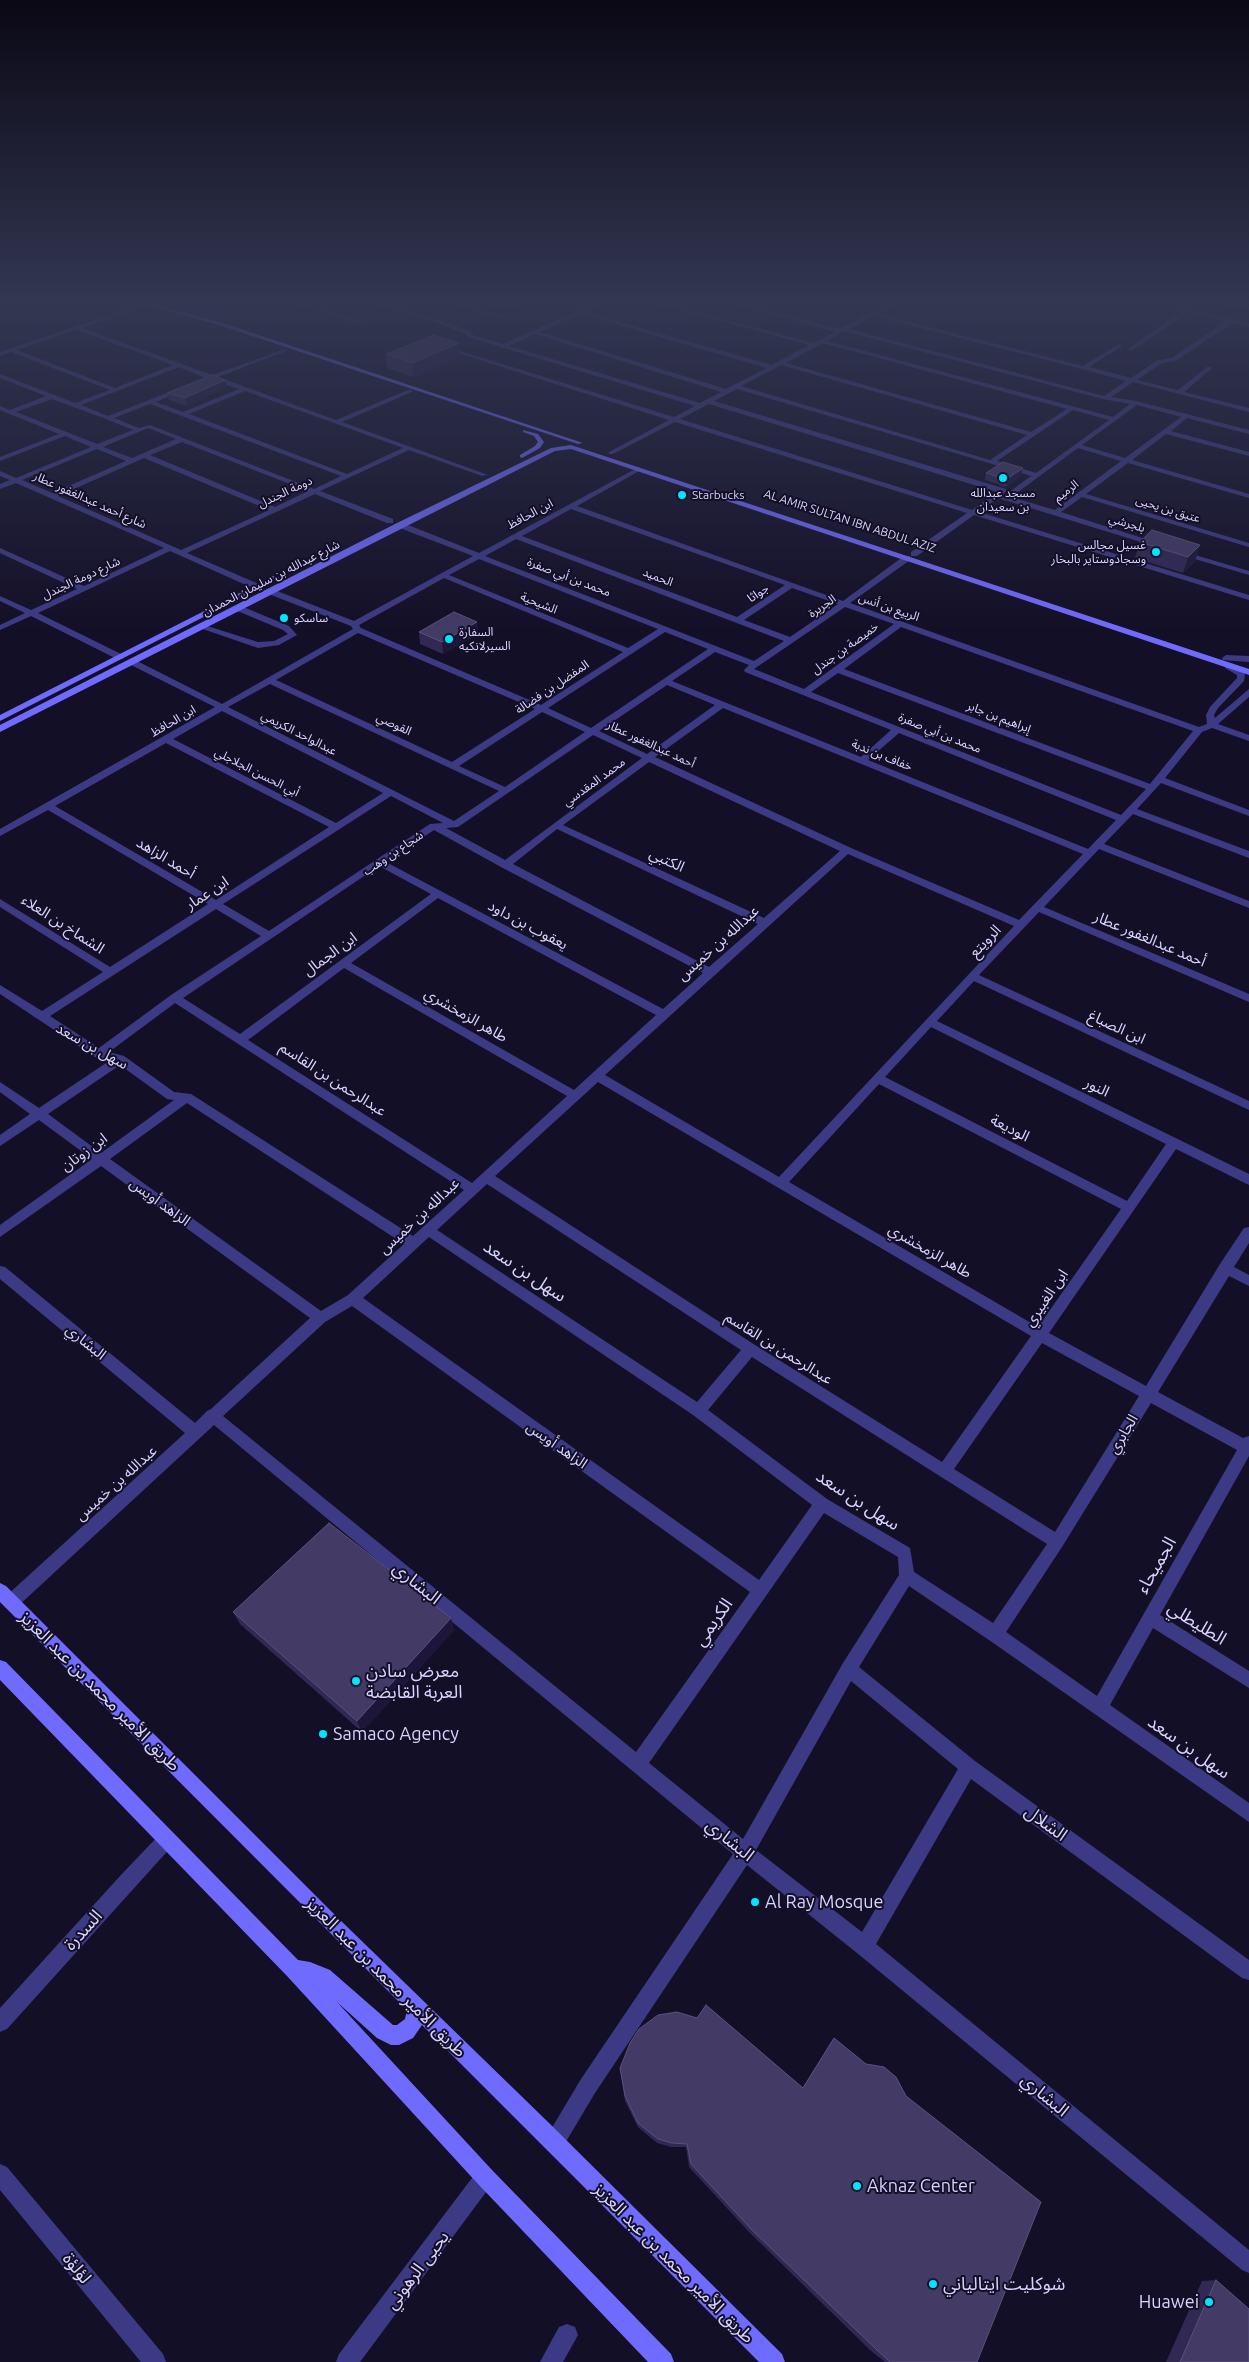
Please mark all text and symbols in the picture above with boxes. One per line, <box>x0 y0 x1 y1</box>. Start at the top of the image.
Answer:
street label: شارع أحمد عبدالغفور عطار <box>31 469 149 531</box>
marker: مسجد عبدالله بن سعيدان <box>997 472 1009 484</box>
street label: دومة الجندل <box>255 473 315 511</box>
street label: الرميم <box>1051 477 1081 505</box>
street label: AL AMIR SULTAN IBN ABDUL AZIZ <box>762 486 938 556</box>
place label: مسجد عبدالله بن سعيدان <box>970 486 1036 514</box>
place label: Starbucks <box>692 488 744 502</box>
marker: Starbucks <box>676 489 688 501</box>
street label: عتيق بن يحيى <box>1134 492 1202 526</box>
street label: ابن الحافظ <box>505 496 555 532</box>
street label: بلجرشي <box>1107 511 1147 535</box>
street label: شارع عبدالله بن سليمان الحمدان <box>200 537 342 619</box>
place label: غسيل مجالس وسجادوستاير بالبخار <box>1051 538 1146 566</box>
marker: غسيل مجالس وسجادوستاير بالبخار <box>1150 546 1162 558</box>
street label: شارع دومة الجندل <box>40 554 122 602</box>
street label: محمد بن أبي صفرة <box>525 554 613 600</box>
street label: الحميد <box>641 565 675 589</box>
street label: جواثا <box>745 581 771 605</box>
street label: الشيحية <box>518 589 560 617</box>
street label: الربيع بن أنس <box>857 590 921 624</box>
street label: الجريرة <box>805 591 839 621</box>
place label: ساسكو <box>294 611 328 625</box>
marker: ساسكو <box>278 612 290 624</box>
street label: خميصة بن جندل <box>809 619 881 677</box>
place label: السفارة السيرلانكيه <box>459 625 511 653</box>
marker: السفارة السيرلانكيه <box>443 633 455 645</box>
street label: المفضل بن فضالة <box>512 657 592 717</box>
street label: إبراهيم بن جابر <box>965 698 1033 736</box>
street label: ابن الحافظ <box>148 702 198 740</box>
street label: عبدالواحد الكريمي <box>259 708 339 758</box>
street label: القوصي <box>374 710 414 738</box>
street label: محمد بن أبي صفرة <box>896 710 984 756</box>
street label: أحمد عبدالغفور عطار <box>604 717 698 771</box>
street label: خفاف بن ندبة <box>849 736 915 774</box>
street label: أبي الحسن الجلاجلي <box>212 744 302 800</box>
street label: محمد المقدسي <box>560 755 628 809</box>
street label: شجاع بن وهب <box>360 828 426 878</box>
street label: أحمد الزاهد <box>133 833 199 883</box>
street label: الكتبي <box>646 844 688 876</box>
street label: ابن عمار <box>182 872 232 914</box>
street label: الشماخ بن العلاء <box>18 891 108 957</box>
street label: يعقوب بن داود <box>485 896 571 954</box>
street label: عبدالله بن خميس <box>673 902 763 984</box>
street label: أحمد عبدالغفور عطار <box>1091 907 1209 971</box>
street label: الرويتع <box>965 921 1005 961</box>
street label: ابن الجمال <box>299 928 361 980</box>
street label: طاهر الزمخشري <box>421 984 511 1046</box>
street label: ابن الصباغ <box>1086 1006 1148 1048</box>
street label: سهل بن سعد <box>53 1019 131 1073</box>
street label: عبدالرحمن بن القاسم <box>276 1038 390 1120</box>
street label: النور <box>1082 1073 1112 1101</box>
street label: الوديعة <box>988 1111 1032 1145</box>
street label: ابن زوتان <box>57 1129 111 1175</box>
street label: الزاهد أويس <box>126 1174 194 1230</box>
street label: عبدالله بن خميس <box>375 1174 463 1258</box>
street label: طاهر الزمخشري <box>885 1220 975 1282</box>
street label: سهل بن سعد <box>479 1235 571 1307</box>
street label: ابن الغبيري <box>1020 1266 1072 1330</box>
street label: عبدالرحمن بن القاسم <box>722 1308 836 1388</box>
street label: البشاري <box>62 1320 110 1364</box>
street label: الجابري <box>1104 1411 1142 1457</box>
street label: الزاهد أويس <box>523 1417 591 1473</box>
street label: عبدالله بن خميس <box>71 1442 161 1524</box>
street label: سهل بن سعد <box>812 1465 904 1535</box>
street label: الجميحاء <box>1131 1533 1181 1597</box>
street label: البشاري <box>388 1557 446 1609</box>
street label: الكريمي <box>689 1594 737 1650</box>
street label: الطليطلي <box>1164 1597 1230 1649</box>
street label: طريق الأمير محمد بن عبد العزيز <box>15 1606 185 1776</box>
place label: معرض سادن العربة القابضة <box>366 1660 462 1702</box>
marker: معرض سادن العربة القابضة <box>350 1675 362 1687</box>
street label: سهل بن سعد <box>1144 1711 1234 1783</box>
place label: Samaco Agency <box>333 1723 459 1745</box>
marker: Samaco Agency <box>317 1728 329 1740</box>
street label: الشلال <box>1020 1800 1072 1846</box>
street label: البشاري <box>701 1814 759 1866</box>
place label: Al Ray Mosque <box>765 1891 883 1913</box>
street label: طريق الأمير محمد بن عبد العزيز <box>301 1892 471 2062</box>
marker: Al Ray Mosque <box>749 1896 761 1908</box>
street label: السدرة <box>59 1905 107 1955</box>
street label: البشاري <box>1017 2069 1073 2121</box>
place label: Aknaz Center <box>867 2175 975 2197</box>
street label: طريق الأمير محمد بن عبد العزيز <box>589 2178 759 2348</box>
marker: Aknaz Center <box>851 2180 863 2192</box>
street label: يحيى الرهوني <box>380 2226 454 2314</box>
street label: لؤلؤة <box>58 2248 96 2288</box>
place label: شوكليت ايتالياني <box>943 2273 1065 2295</box>
marker: شوكليت ايتالياني <box>927 2278 939 2290</box>
place label: Huawei <box>1139 2291 1199 2313</box>
marker: Huawei <box>1203 2296 1215 2308</box>

